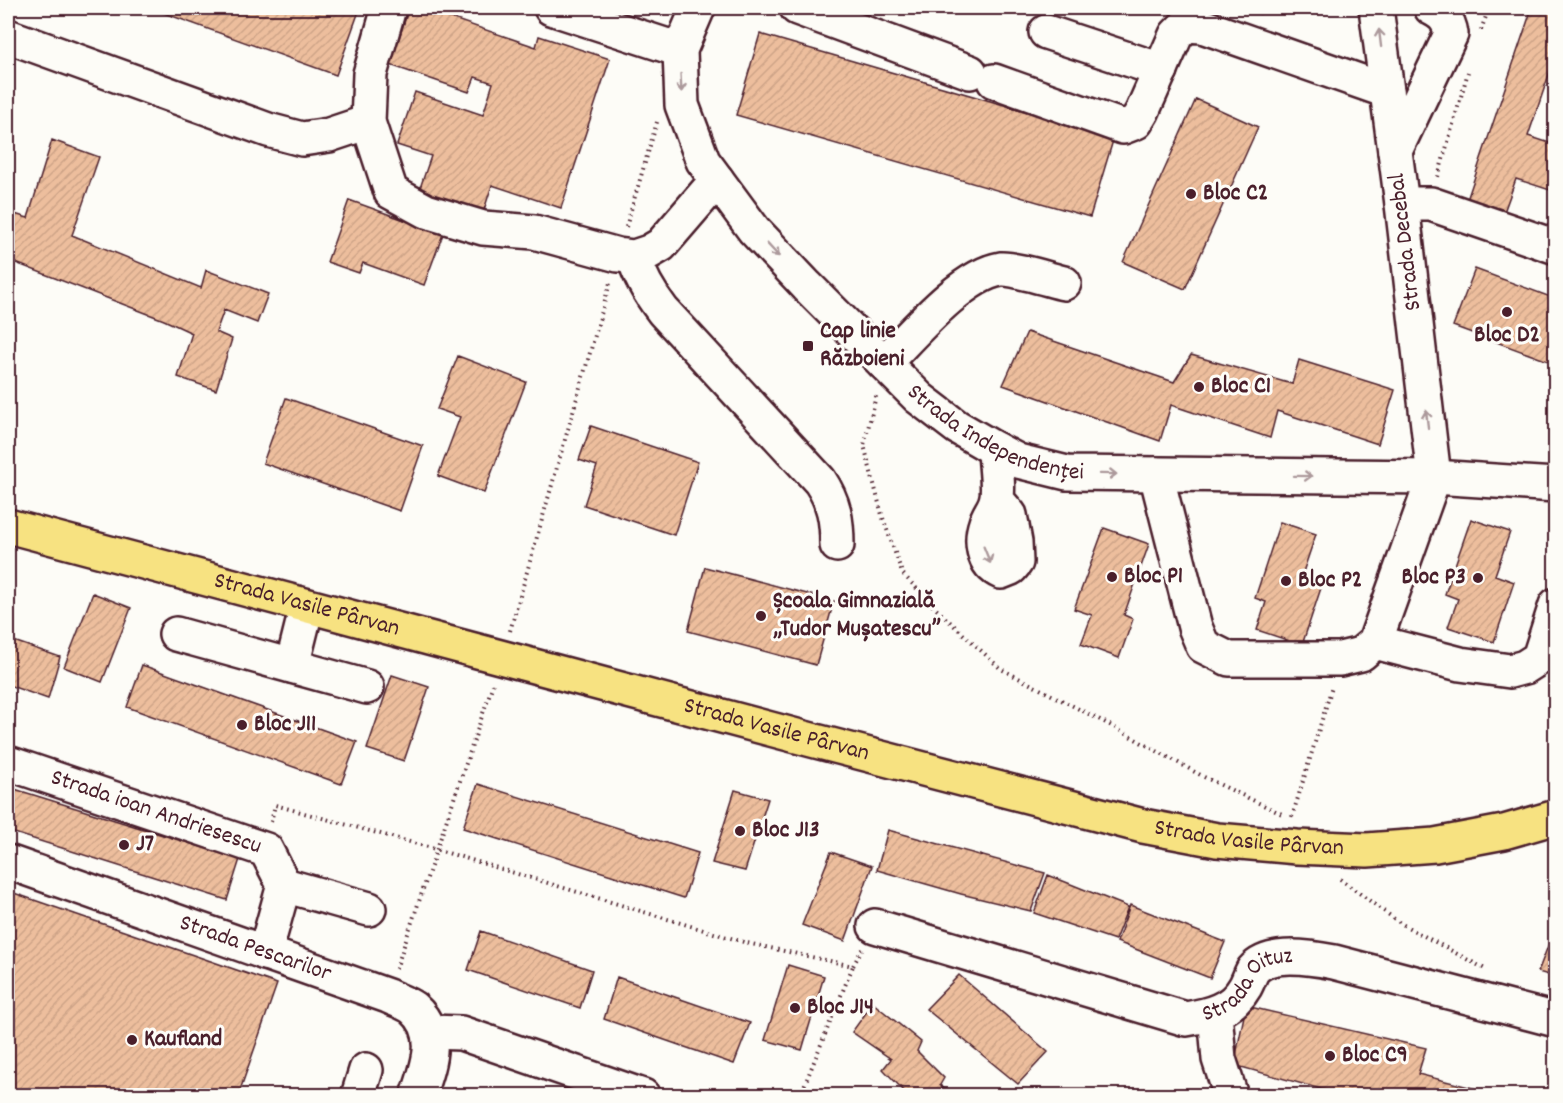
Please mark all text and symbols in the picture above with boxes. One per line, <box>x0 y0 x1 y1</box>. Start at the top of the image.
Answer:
one-way arrow <box>1374 29 1385 49</box>
one-way arrow <box>676 73 687 93</box>
street label: Strada Decebal <box>1381 171 1431 313</box>
place label: Bloc C2 <box>1203 177 1268 211</box>
marker: Bloc C2 <box>1184 187 1198 201</box>
one-way arrow <box>766 242 780 257</box>
marker: Bloc D2 <box>1500 305 1514 319</box>
place label: Cap linie Războieni <box>820 315 905 377</box>
place label: Bloc D2 <box>1474 319 1540 353</box>
marker: Cap linie Războieni <box>801 339 815 353</box>
place label: Bloc C1 <box>1211 370 1271 404</box>
street label: Strada Independenței <box>898 377 1084 490</box>
marker: Bloc C1 <box>1192 380 1206 394</box>
one-way arrow <box>1421 410 1432 430</box>
one-way arrow <box>1098 468 1118 479</box>
one-way arrow <box>1293 470 1313 482</box>
one-way arrow <box>982 545 993 564</box>
place label: Bloc P1 <box>1124 560 1183 594</box>
place label: Bloc P3 <box>1402 561 1466 595</box>
place label: Bloc P2 <box>1298 564 1362 598</box>
street label: Strada Vasile Pârvan <box>210 565 403 646</box>
marker: Bloc P1 <box>1105 570 1119 584</box>
marker: Bloc P3 <box>1471 571 1485 585</box>
marker: Bloc P2 <box>1279 574 1293 588</box>
place label: Școala Gimnazială „Tudor Mușatescu” <box>773 585 941 647</box>
marker: Școala Gimnazială „Tudor Mușatescu” <box>754 609 768 623</box>
street label: Strada Vasile Pârvan <box>680 690 873 771</box>
place label: Bloc J11 <box>254 708 316 742</box>
marker: Bloc J11 <box>235 718 249 732</box>
street label: Strada ioan Andriesescu <box>46 761 266 864</box>
street label: Strada Vasile Pârvan <box>1151 811 1345 866</box>
place label: Bloc J13 <box>752 814 820 848</box>
marker: Bloc J13 <box>733 824 747 838</box>
place label: J7 <box>136 828 154 862</box>
marker: J7 <box>117 838 131 852</box>
street label: Strada Pescarilor <box>175 907 336 992</box>
street label: Strada Oituz <box>1198 940 1293 1032</box>
place label: Bloc J14 <box>807 991 874 1025</box>
marker: Bloc J14 <box>788 1001 802 1015</box>
place label: Kaufland <box>144 1023 222 1057</box>
marker: Kaufland <box>125 1033 139 1047</box>
place label: Bloc C9 <box>1342 1039 1408 1073</box>
marker: Bloc C9 <box>1323 1049 1337 1063</box>

